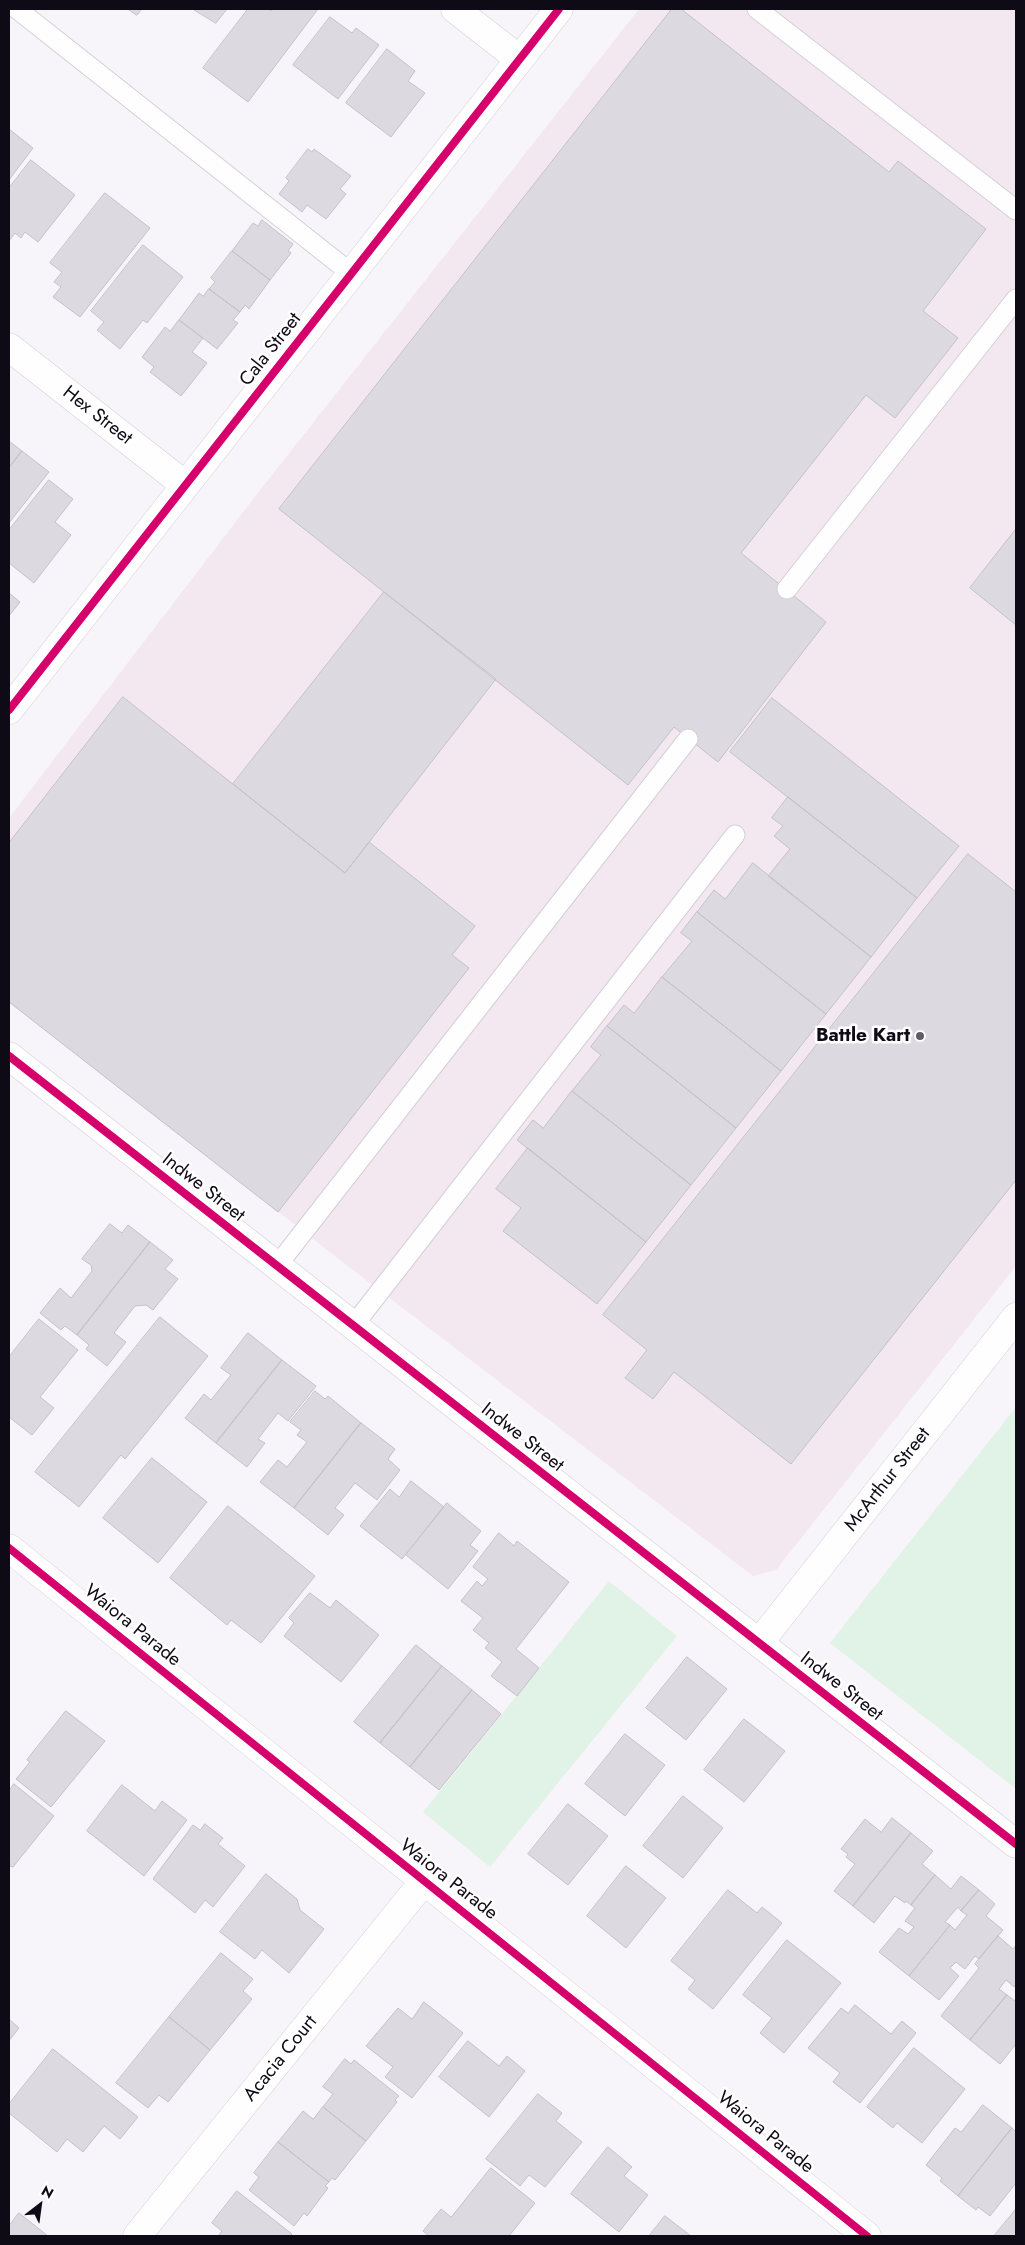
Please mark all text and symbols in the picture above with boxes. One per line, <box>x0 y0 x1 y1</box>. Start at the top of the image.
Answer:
street label: Cala Street <box>235 309 307 391</box>
street label: Hex Street <box>58 382 136 450</box>
place label: Battle Kart <box>816 1025 910 1047</box>
marker: Battle Kart <box>914 1030 926 1042</box>
street label: Indwe Street <box>157 1149 249 1227</box>
street label: Indwe Street <box>476 1399 568 1477</box>
street label: McArthur Street <box>840 1423 936 1537</box>
street label: Waiora Parade <box>79 1580 185 1672</box>
street label: Indwe Street <box>795 1648 887 1726</box>
street label: Waiora Parade <box>395 1835 501 1925</box>
street label: Acacia Court <box>239 2011 323 2107</box>
street label: Waiora Parade <box>712 2087 818 2179</box>
north arrow <box>15 2180 65 2230</box>
text: N <box>38 2181 57 2203</box>

